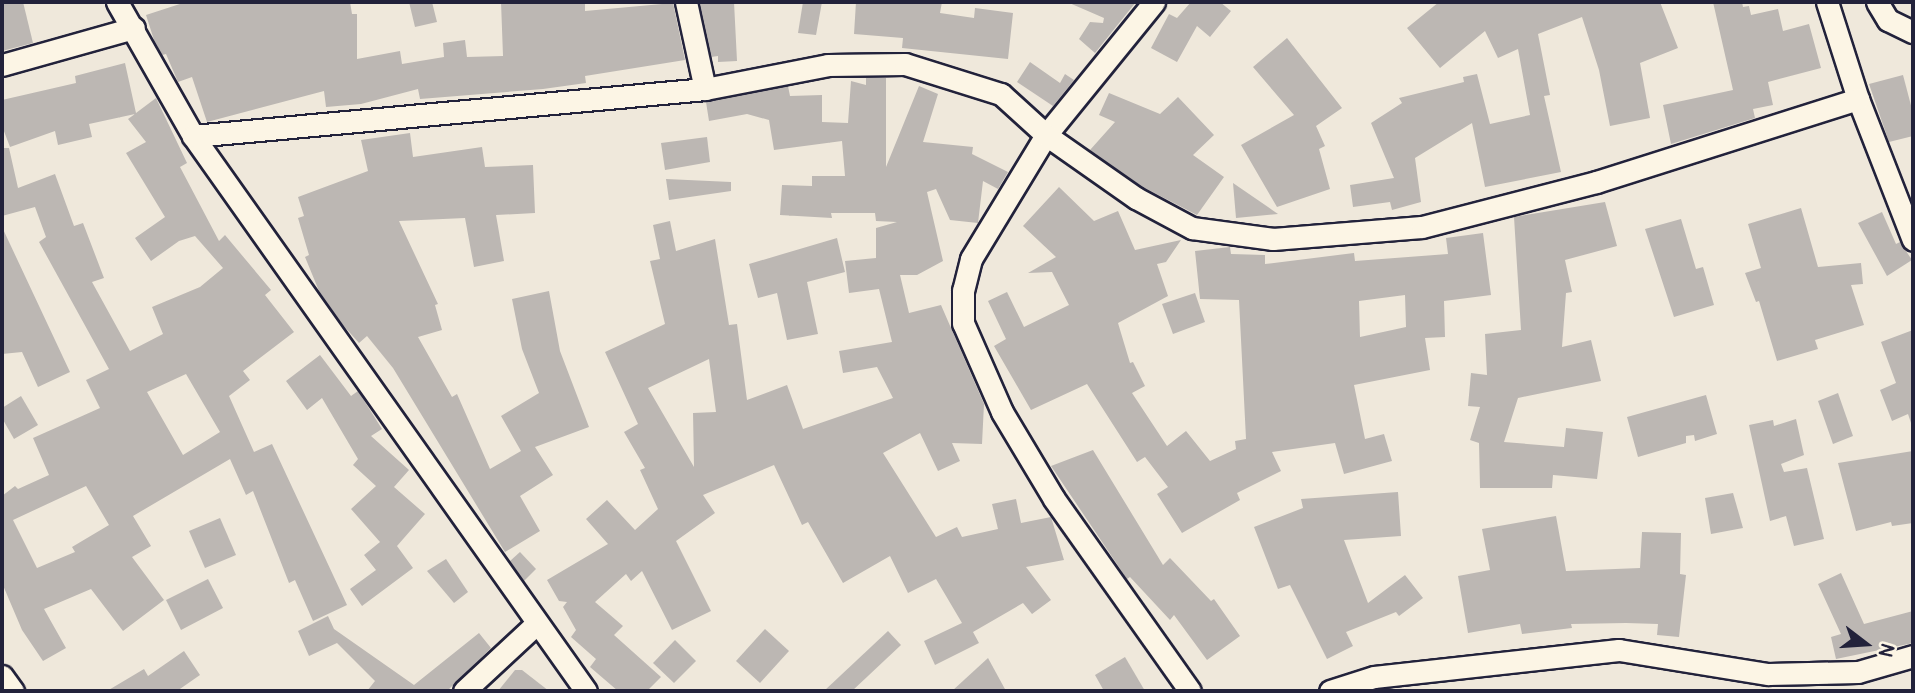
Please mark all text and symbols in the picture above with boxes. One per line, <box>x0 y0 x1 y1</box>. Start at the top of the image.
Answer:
north arrow <box>1831 609 1901 679</box>
text: N <box>1873 640 1899 660</box>

